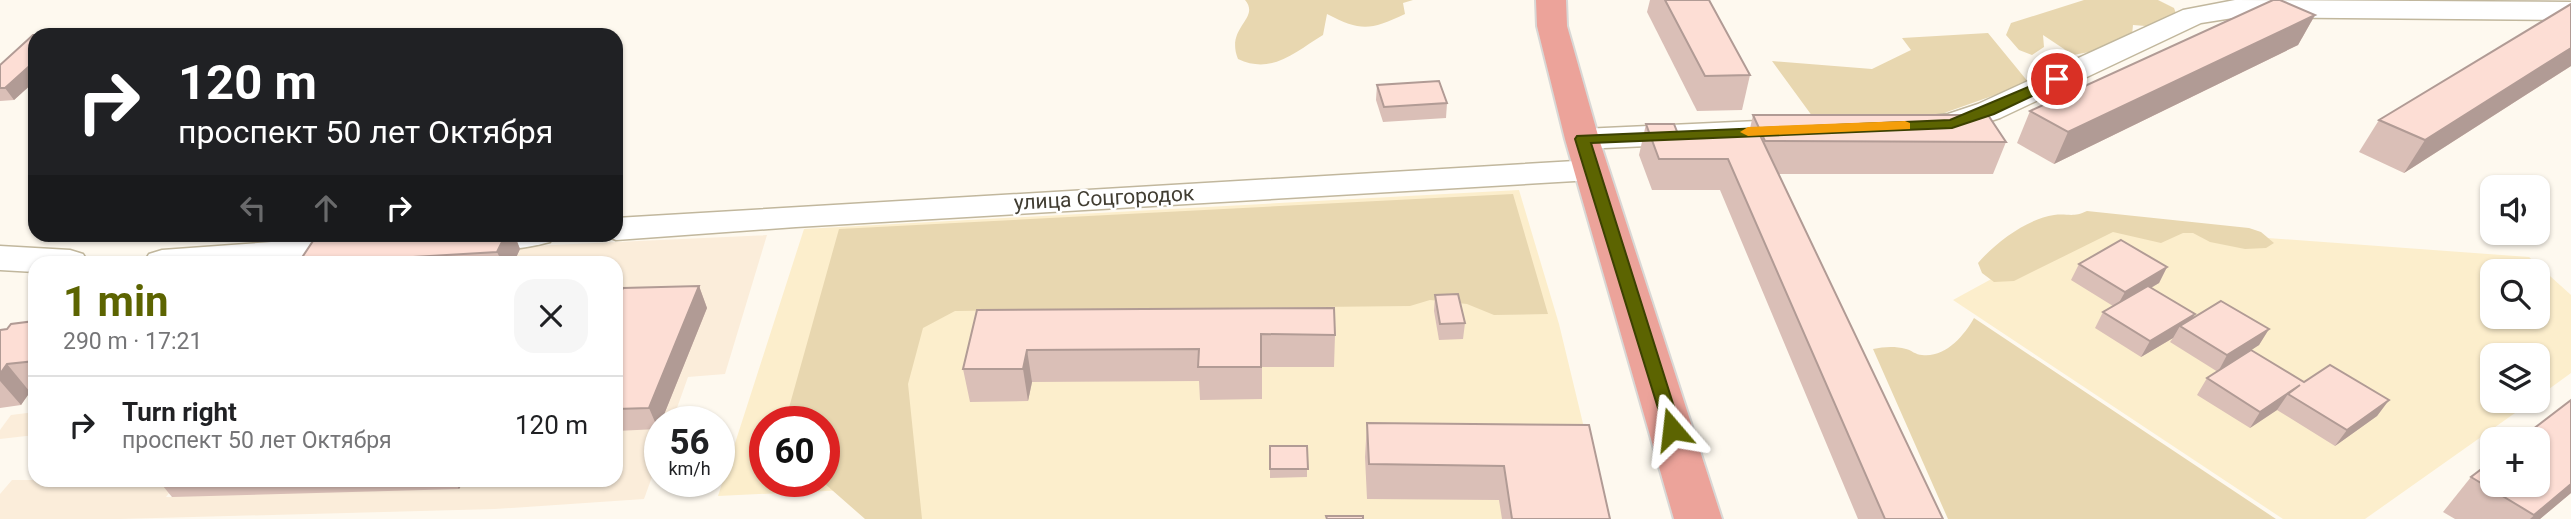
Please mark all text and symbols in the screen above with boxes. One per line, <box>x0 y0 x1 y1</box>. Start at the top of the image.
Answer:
pin <box>2027 49 2087 109</box>
text: 120 m <box>178 54 317 111</box>
icon: right <box>63 56 154 147</box>
icon: arrive <box>2038 60 2076 98</box>
text: проспект 50 лет Октября <box>178 113 553 151</box>
map controls <box>2480 175 2550 497</box>
button: sound <box>2480 175 2550 245</box>
street label: улица Соцгородок <box>1013 181 1195 215</box>
icon: left <box>234 189 272 227</box>
icon: ahead <box>307 189 345 227</box>
icon: right <box>380 189 418 227</box>
button: search <box>2480 259 2550 329</box>
text: 1 min <box>63 277 169 326</box>
button: close <box>514 279 588 353</box>
text: 290 m · 17:21 <box>63 328 202 355</box>
button: layers <box>2480 343 2550 413</box>
position arrow <box>1635 392 1709 466</box>
text: Turn right <box>122 397 237 427</box>
icon: right <box>63 406 101 444</box>
speed limit sign: 60 <box>749 406 840 497</box>
text: 120 m <box>515 410 588 440</box>
text: 56 <box>669 422 710 463</box>
text: проспект 50 лет Октября <box>122 427 392 454</box>
button: + <box>2480 427 2550 497</box>
text: km/h <box>668 458 711 479</box>

